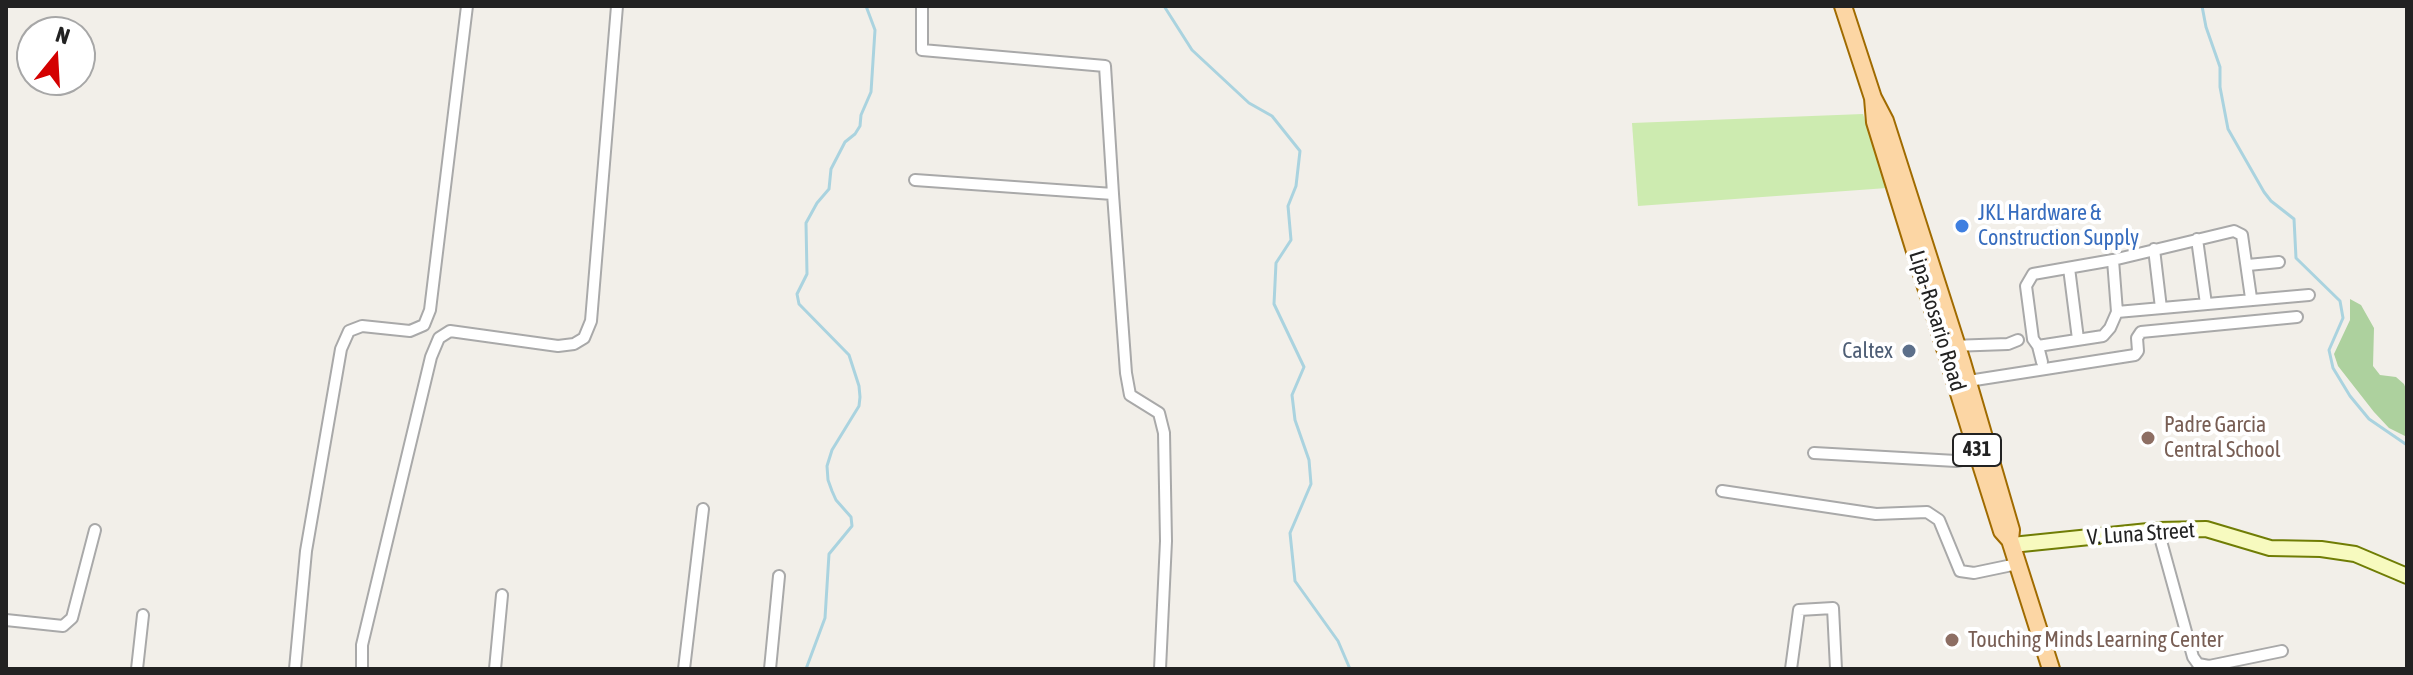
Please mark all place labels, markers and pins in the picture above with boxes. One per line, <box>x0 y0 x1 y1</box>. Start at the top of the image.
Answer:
place label: JKL Hardware & Construction Supply <box>1978 200 2139 252</box>
marker: JKL Hardware & Construction Supply <box>1953 217 1971 235</box>
place label: Caltex <box>1842 338 1893 364</box>
marker: Caltex <box>1900 342 1918 360</box>
place label: Padre Garcia Central School <box>2164 412 2281 464</box>
marker: Padre Garcia Central School <box>2139 429 2157 447</box>
place label: Touching Minds Learning Center <box>1968 627 2223 653</box>
marker: Touching Minds Learning Center <box>1943 631 1961 649</box>

